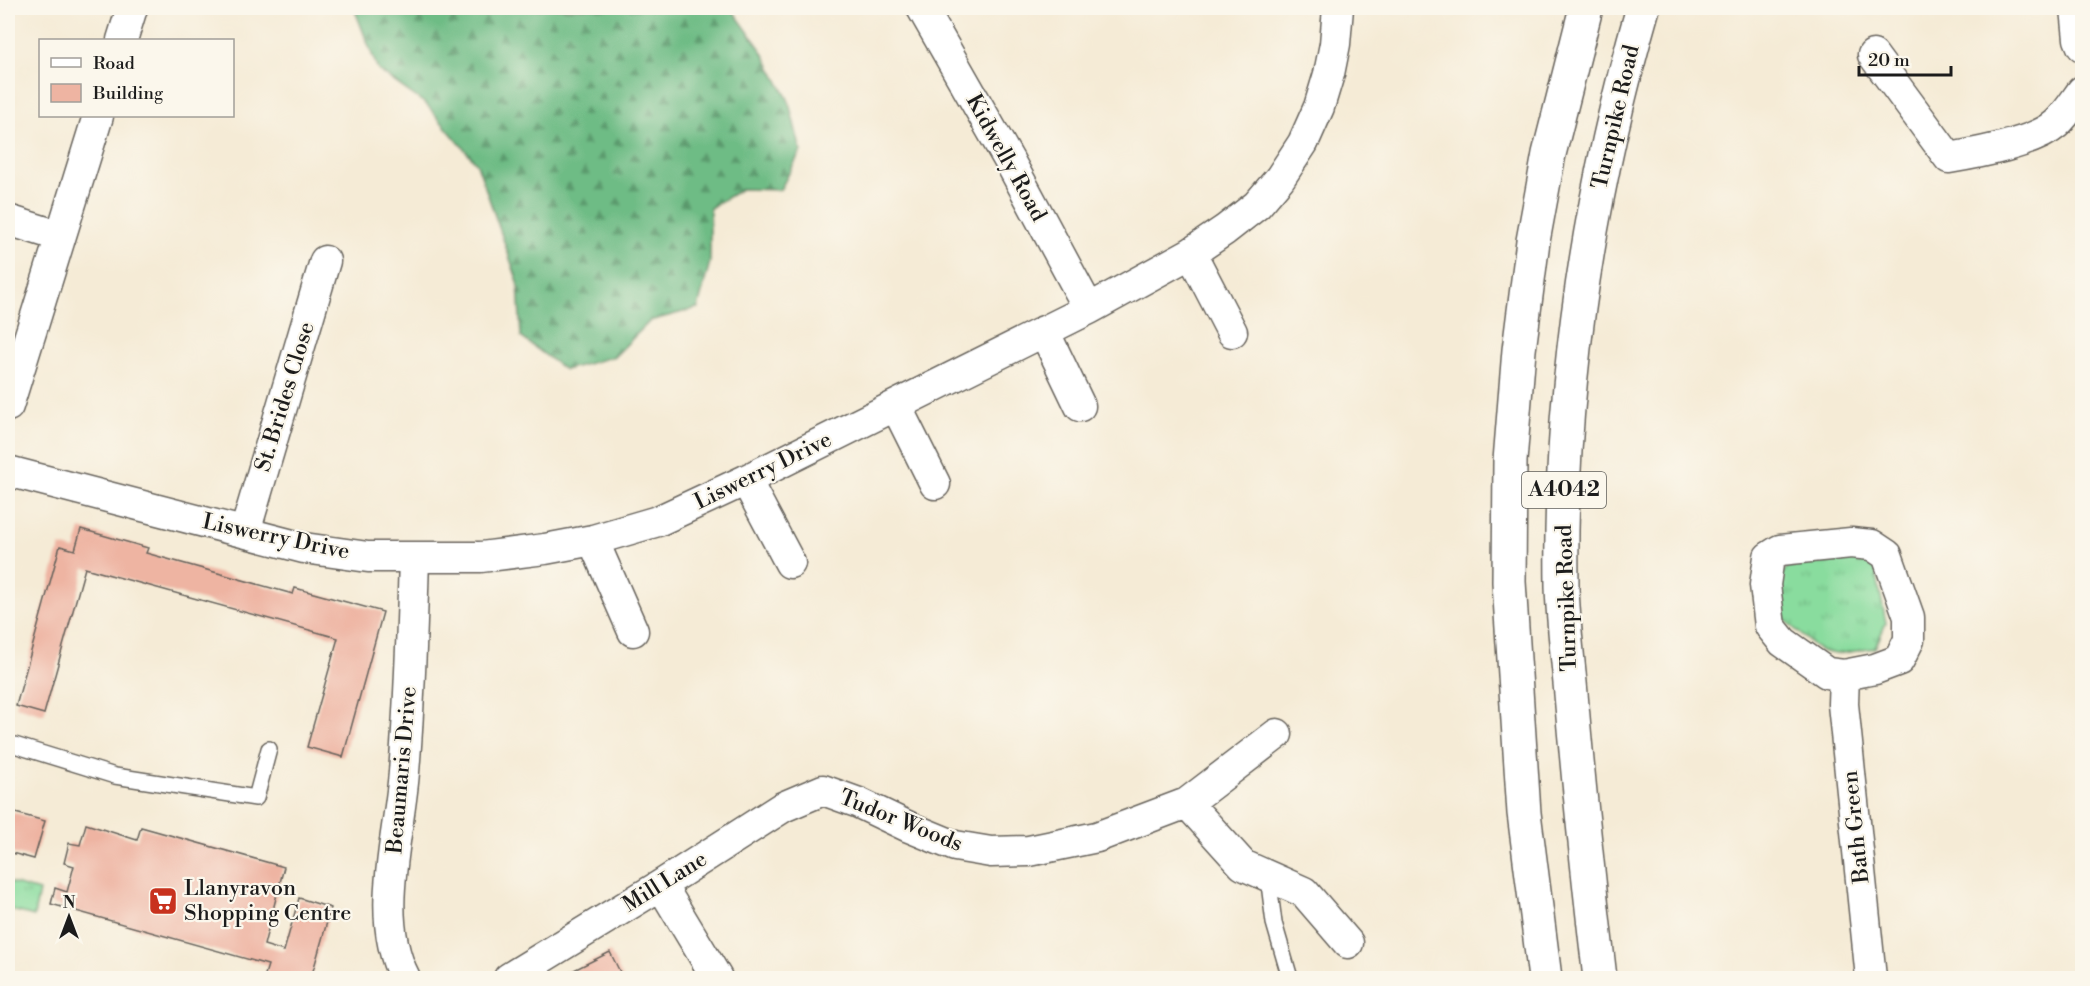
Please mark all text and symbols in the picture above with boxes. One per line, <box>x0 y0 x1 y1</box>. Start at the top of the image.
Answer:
legend <box>39 39 234 117</box>
scale bar <box>1859 39 1950 77</box>
street label: Turnpike Road <box>1586 42 1646 192</box>
text: 20 m <box>1868 49 1910 72</box>
text: Road <box>93 52 136 75</box>
text: Building <box>92 82 164 105</box>
street label: Kidwelly Road <box>960 90 1052 227</box>
street label: St. Brides Close <box>249 319 321 475</box>
street label: Liswerry Drive <box>690 426 836 516</box>
road number: A4042 <box>1522 472 1606 508</box>
street label: Liswerry Drive <box>200 508 352 566</box>
street label: Turnpike Road <box>1551 524 1583 672</box>
street label: Beaumaris Drive <box>381 685 423 856</box>
street label: Bath Green <box>1837 769 1875 886</box>
street label: Tudor Woods <box>835 784 967 858</box>
street label: Mill Lane <box>618 846 712 918</box>
place label: Llanyravon Shopping Centre <box>184 875 351 927</box>
supermarket icon: Llanyravon Shopping Centre <box>147 885 179 917</box>
north arrow <box>39 887 99 947</box>
text: N <box>63 893 76 913</box>

